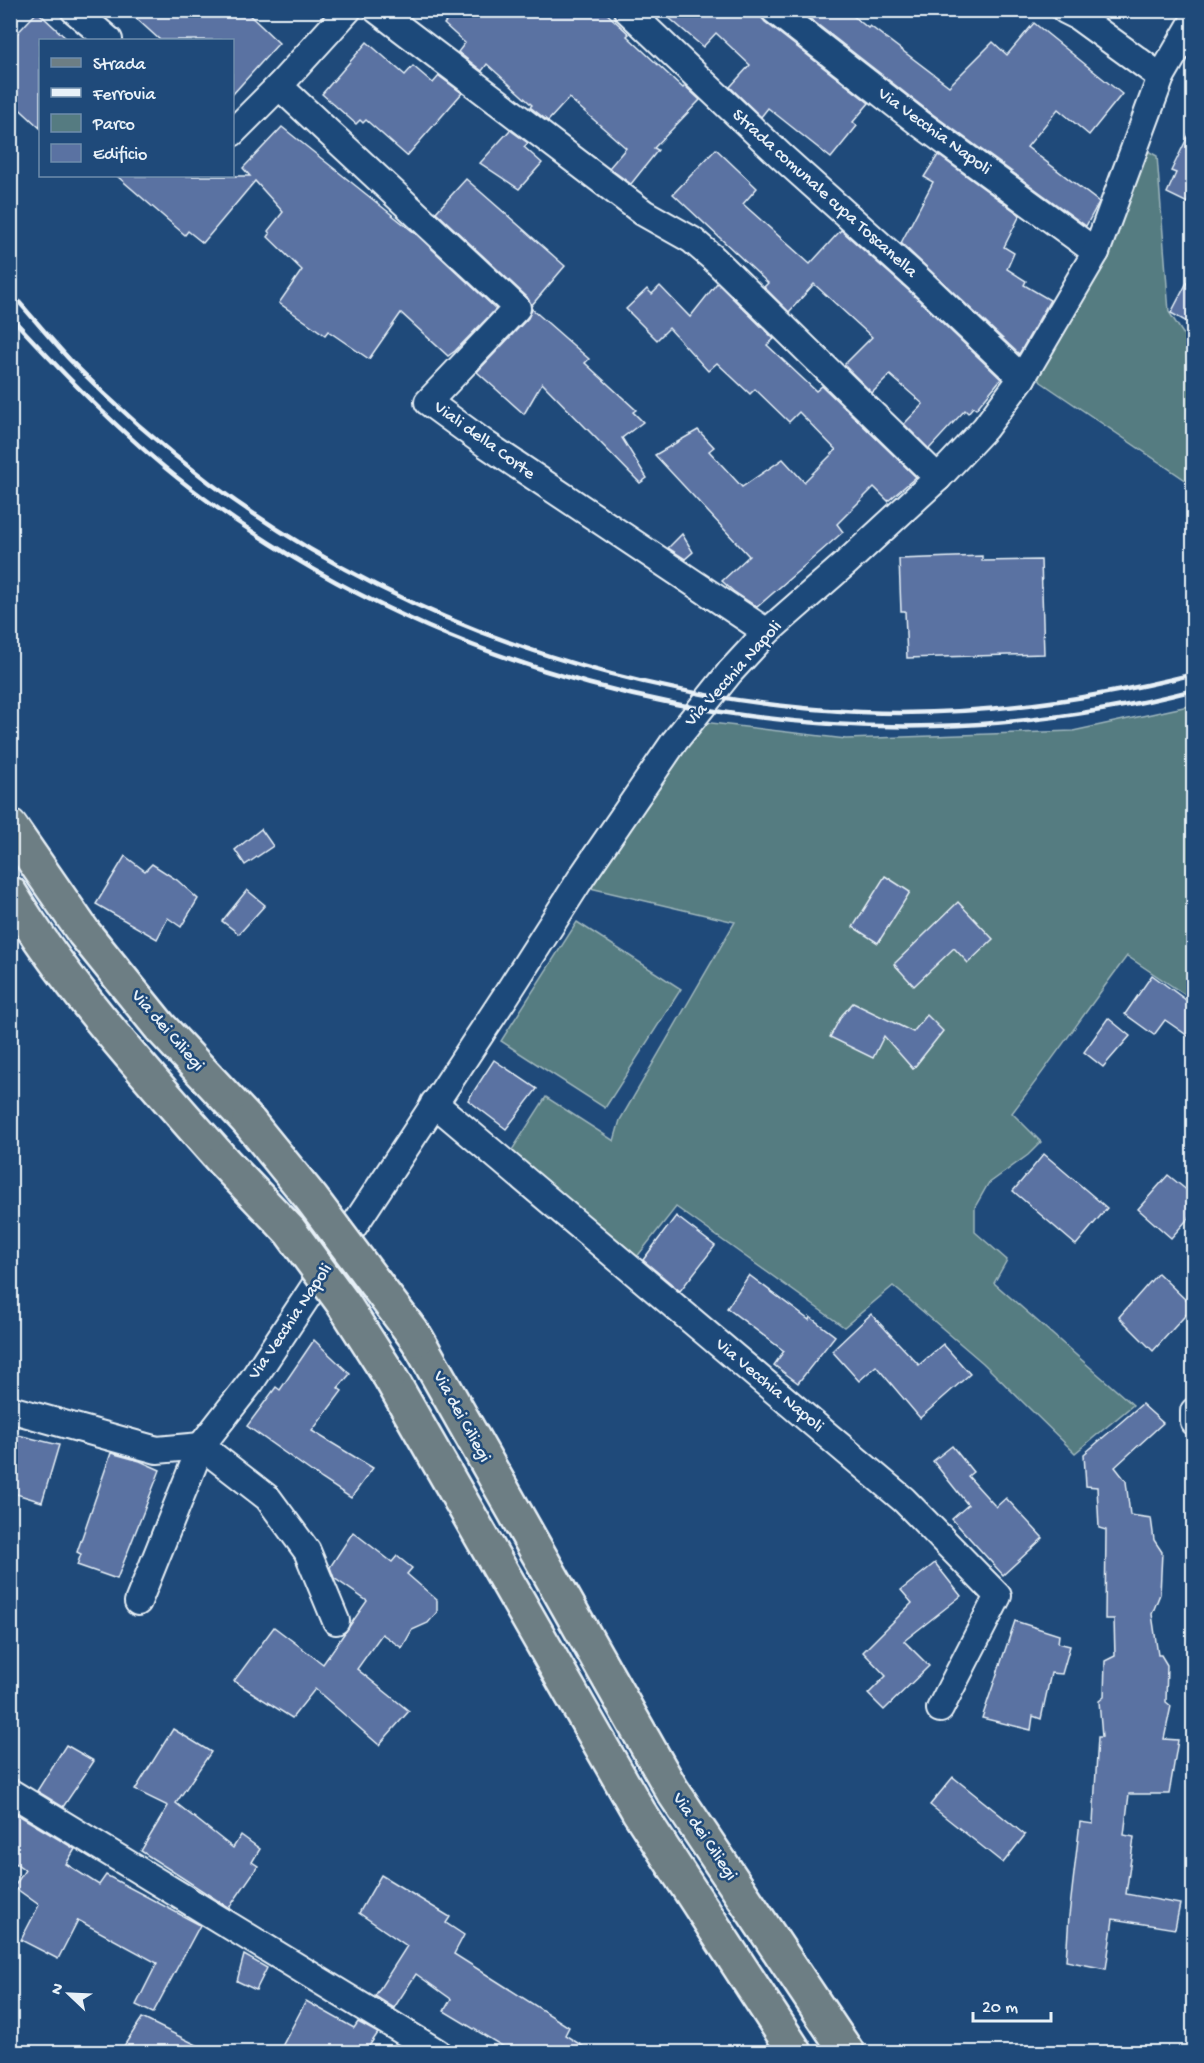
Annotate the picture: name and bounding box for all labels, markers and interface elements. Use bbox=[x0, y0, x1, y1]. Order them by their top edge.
legend bbox=[39, 39, 234, 177]
text: Strada bbox=[93, 55, 147, 76]
street label: Via Vecchia Napoli bbox=[872, 83, 995, 180]
text: Ferrovia bbox=[92, 85, 156, 106]
street label: Strada comunale cupa Toscanella bbox=[727, 105, 922, 283]
text: Parco bbox=[92, 115, 135, 136]
text: Edificio bbox=[93, 145, 147, 166]
street label: Viali della Corte bbox=[428, 397, 539, 485]
street label: Via Vecchia Napoli bbox=[680, 617, 787, 732]
street label: Via dei Ciliegi bbox=[125, 985, 208, 1076]
street label: Via Vecchia Napoli bbox=[244, 1260, 338, 1385]
street label: Via Vecchia Napoli bbox=[710, 1334, 828, 1438]
street label: Via dei Ciliegi bbox=[427, 1367, 495, 1466]
street label: Via dei Ciliegi bbox=[666, 1788, 741, 1885]
north arrow bbox=[39, 1964, 99, 2024]
text: N bbox=[48, 1980, 69, 1998]
scale bar bbox=[973, 1985, 1051, 2023]
text: 20 m bbox=[982, 1998, 1018, 2019]

